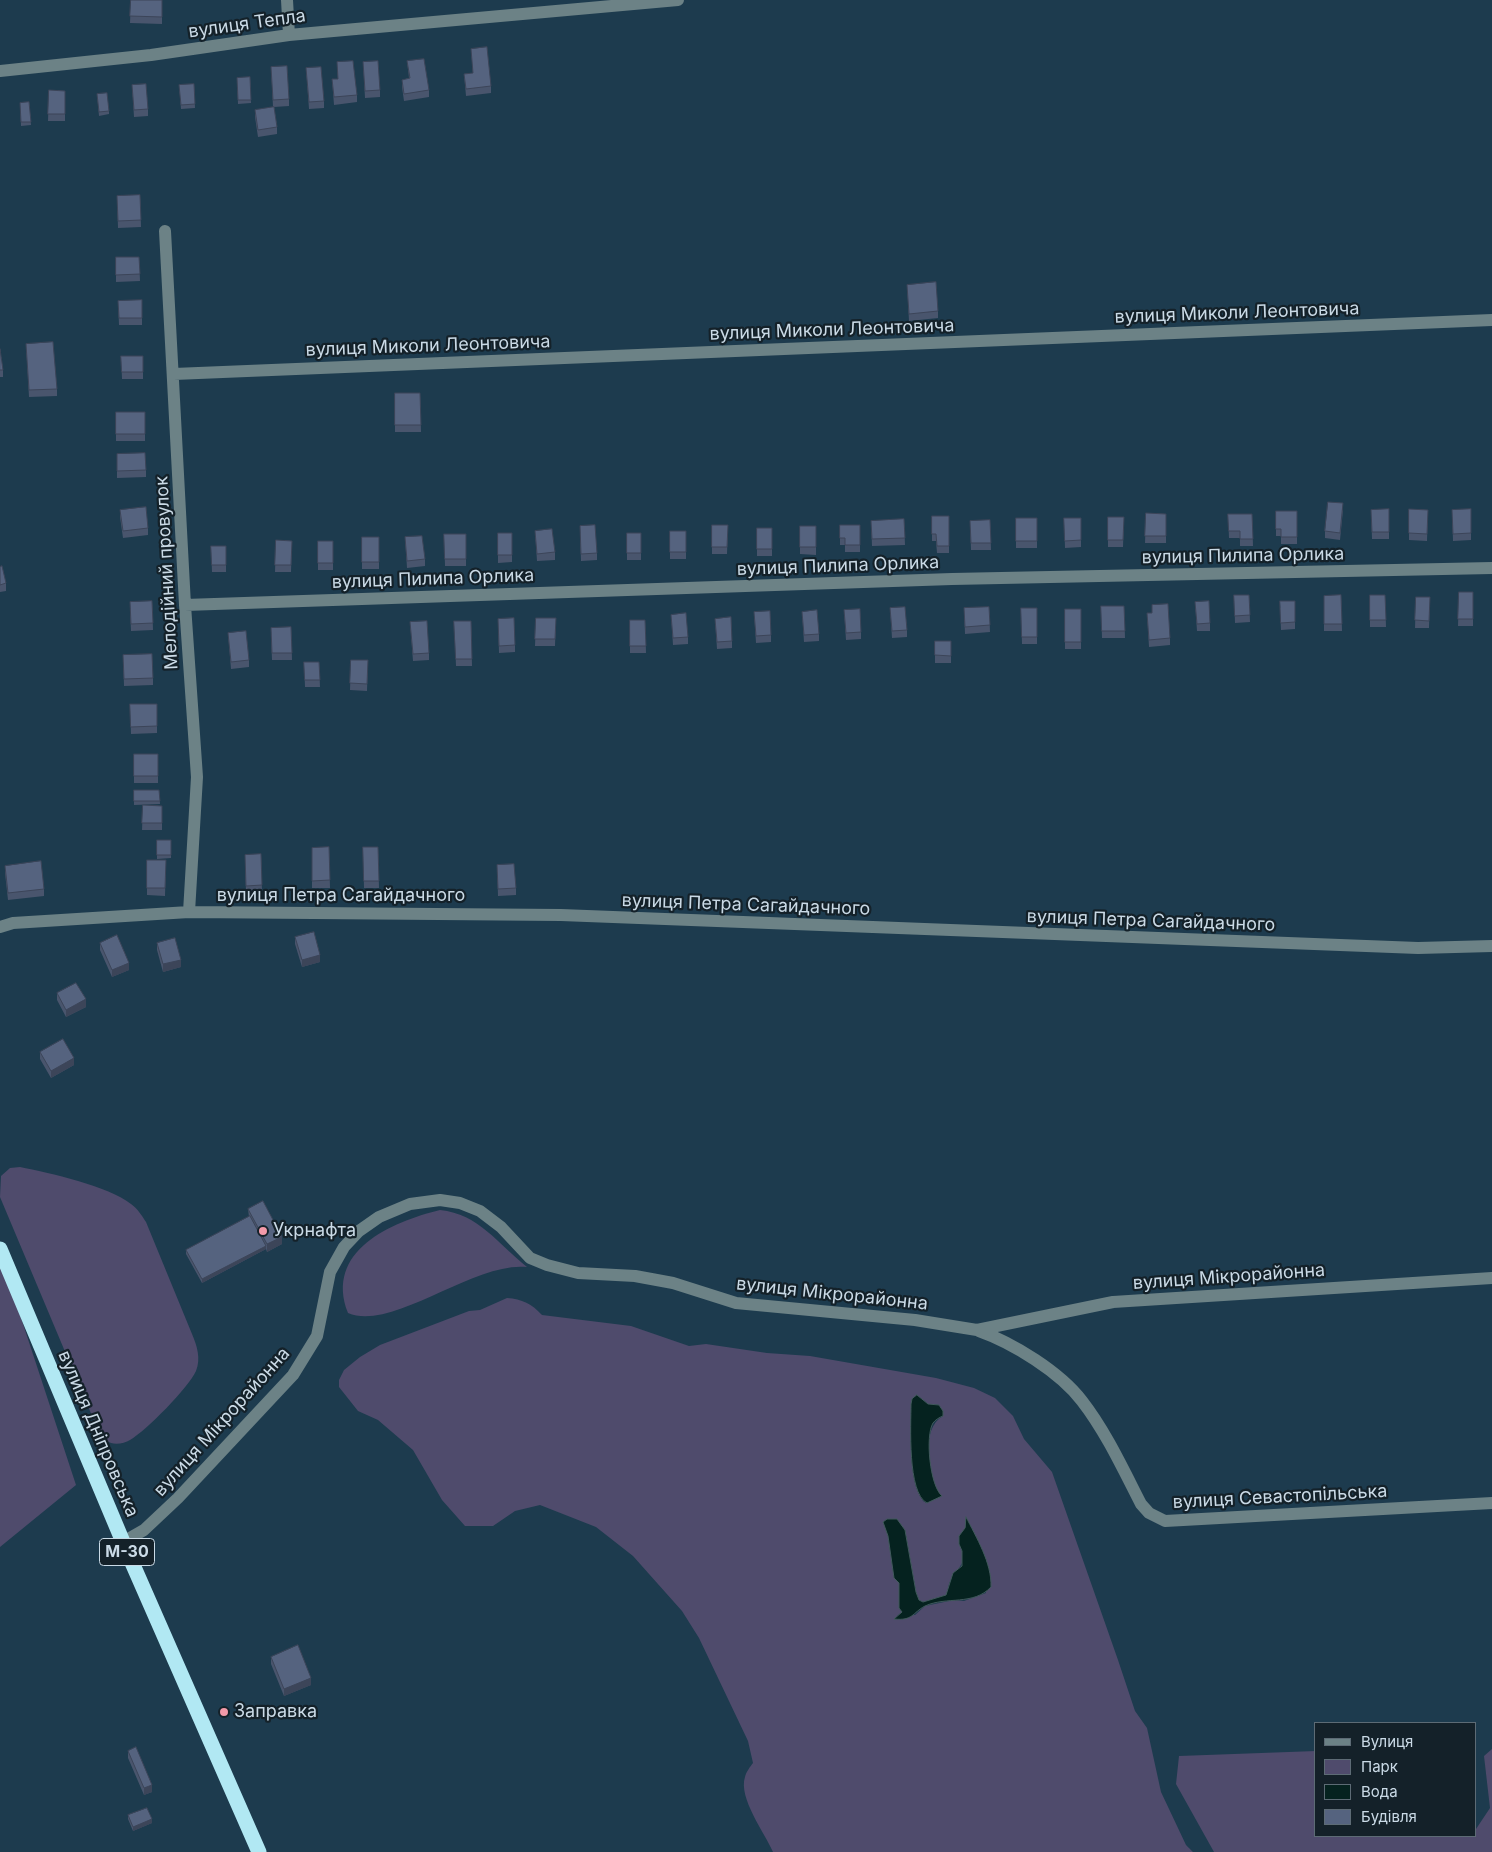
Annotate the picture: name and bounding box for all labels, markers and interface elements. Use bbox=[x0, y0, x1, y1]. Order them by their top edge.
street label: вулиця Тепла bbox=[187, 5, 307, 43]
street label: вулиця Миколи Леонтовича bbox=[1114, 298, 1360, 328]
street label: вулиця Миколи Леонтовича bbox=[709, 315, 955, 345]
street label: вулиця Миколи Леонтовича bbox=[305, 331, 551, 361]
street label: Мелодійний провулок bbox=[151, 476, 183, 670]
street label: вулиця Пилипа Орлика bbox=[1141, 543, 1345, 569]
street label: вулиця Пилипа Орлика bbox=[736, 552, 940, 580]
street label: вулиця Пилипа Орлика bbox=[331, 565, 535, 593]
street label: вулиця Петра Сагайдачного bbox=[217, 885, 465, 907]
street label: вулиця Петра Сагайдачного bbox=[621, 890, 871, 920]
street label: вулиця Петра Сагайдачного bbox=[1026, 906, 1276, 936]
place label: Укрнафта bbox=[273, 1220, 356, 1242]
marker: Укрнафта bbox=[257, 1225, 269, 1237]
street label: вулиця Мікрорайонна bbox=[1132, 1260, 1326, 1294]
street label: вулиця Мікрорайонна bbox=[735, 1273, 929, 1315]
street label: вулиця Мікрорайонна bbox=[150, 1343, 294, 1501]
street label: вулиця Дніпровська bbox=[53, 1348, 143, 1520]
street label: вулиця Севастопільська bbox=[1172, 1481, 1388, 1513]
road number: М-30 bbox=[100, 1538, 154, 1565]
place label: Заправка bbox=[234, 1701, 317, 1723]
marker: Заправка bbox=[218, 1706, 230, 1718]
legend bbox=[1314, 1722, 1477, 1837]
text: Вулиця bbox=[1361, 1732, 1413, 1751]
text: Парк bbox=[1361, 1757, 1398, 1776]
text: Вода bbox=[1361, 1782, 1398, 1801]
text: Будівля bbox=[1361, 1807, 1417, 1826]

